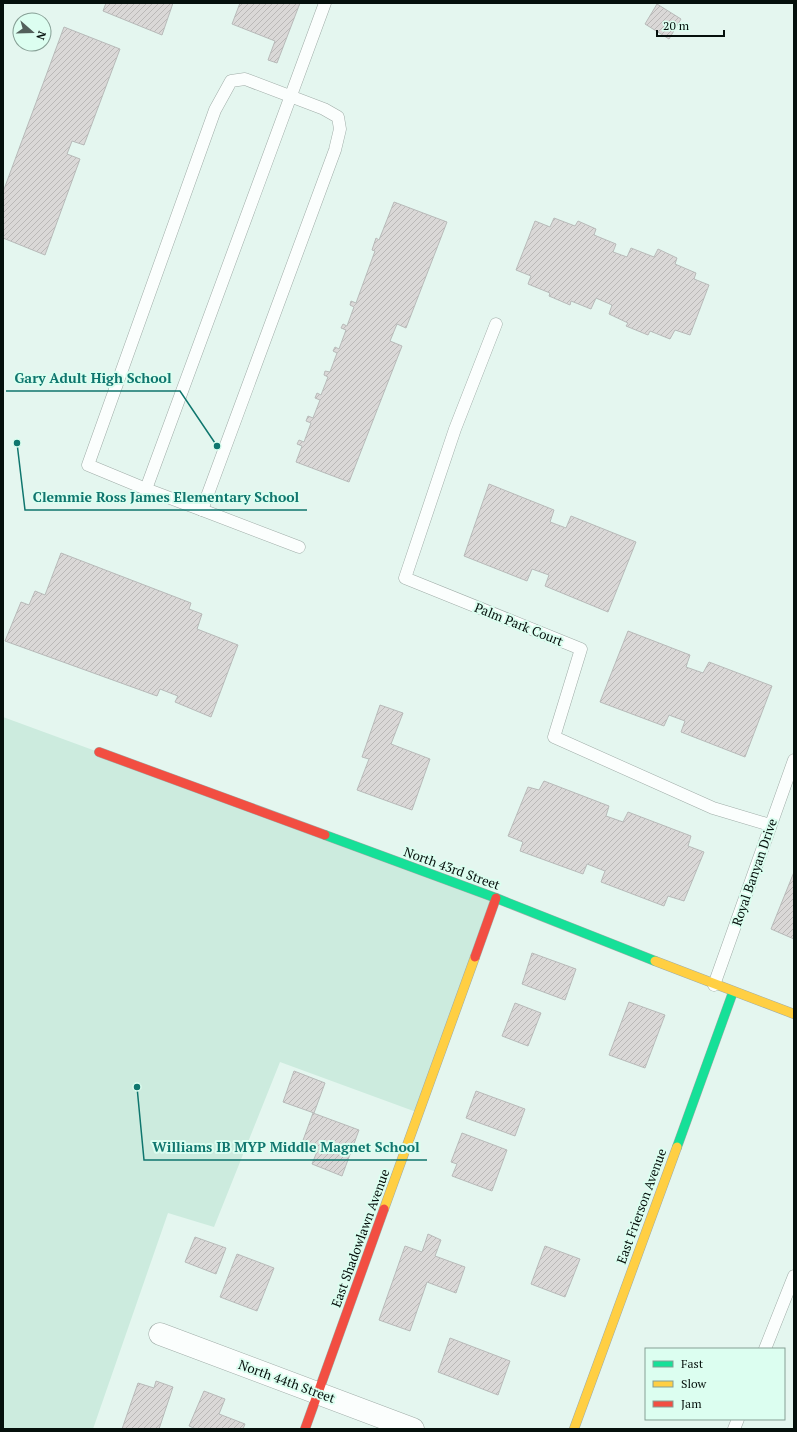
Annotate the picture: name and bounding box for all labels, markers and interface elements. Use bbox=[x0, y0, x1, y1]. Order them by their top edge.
north arrow bbox=[12, 12, 52, 52]
scale bar bbox=[657, 12, 724, 38]
text: 20 m bbox=[663, 18, 690, 33]
text: N bbox=[33, 29, 49, 42]
callout: Gary Adult High School bbox=[6, 365, 180, 391]
text: Gary Adult High School bbox=[14, 368, 172, 387]
callout: Clemmie Ross James Elementary School bbox=[25, 484, 307, 510]
text: Clemmie Ross James Elementary School bbox=[33, 487, 300, 506]
street label: Palm Park Court bbox=[472, 598, 566, 650]
street label: Royal Banyan Drive bbox=[727, 816, 781, 928]
street label: North 43rd Street bbox=[401, 842, 503, 894]
callout: Williams IB MYP Middle Magnet School bbox=[144, 1134, 427, 1160]
text: Williams IB MYP Middle Magnet School bbox=[152, 1137, 420, 1156]
street label: East Frierson Avenue bbox=[612, 1146, 670, 1266]
street label: East Shadowlawn Avenue bbox=[327, 1166, 393, 1310]
legend bbox=[645, 1348, 785, 1420]
street label: North 44th Street bbox=[236, 1355, 338, 1407]
text: Fast bbox=[681, 1356, 704, 1371]
text: Slow bbox=[681, 1376, 707, 1391]
text: Jam bbox=[681, 1396, 702, 1411]

